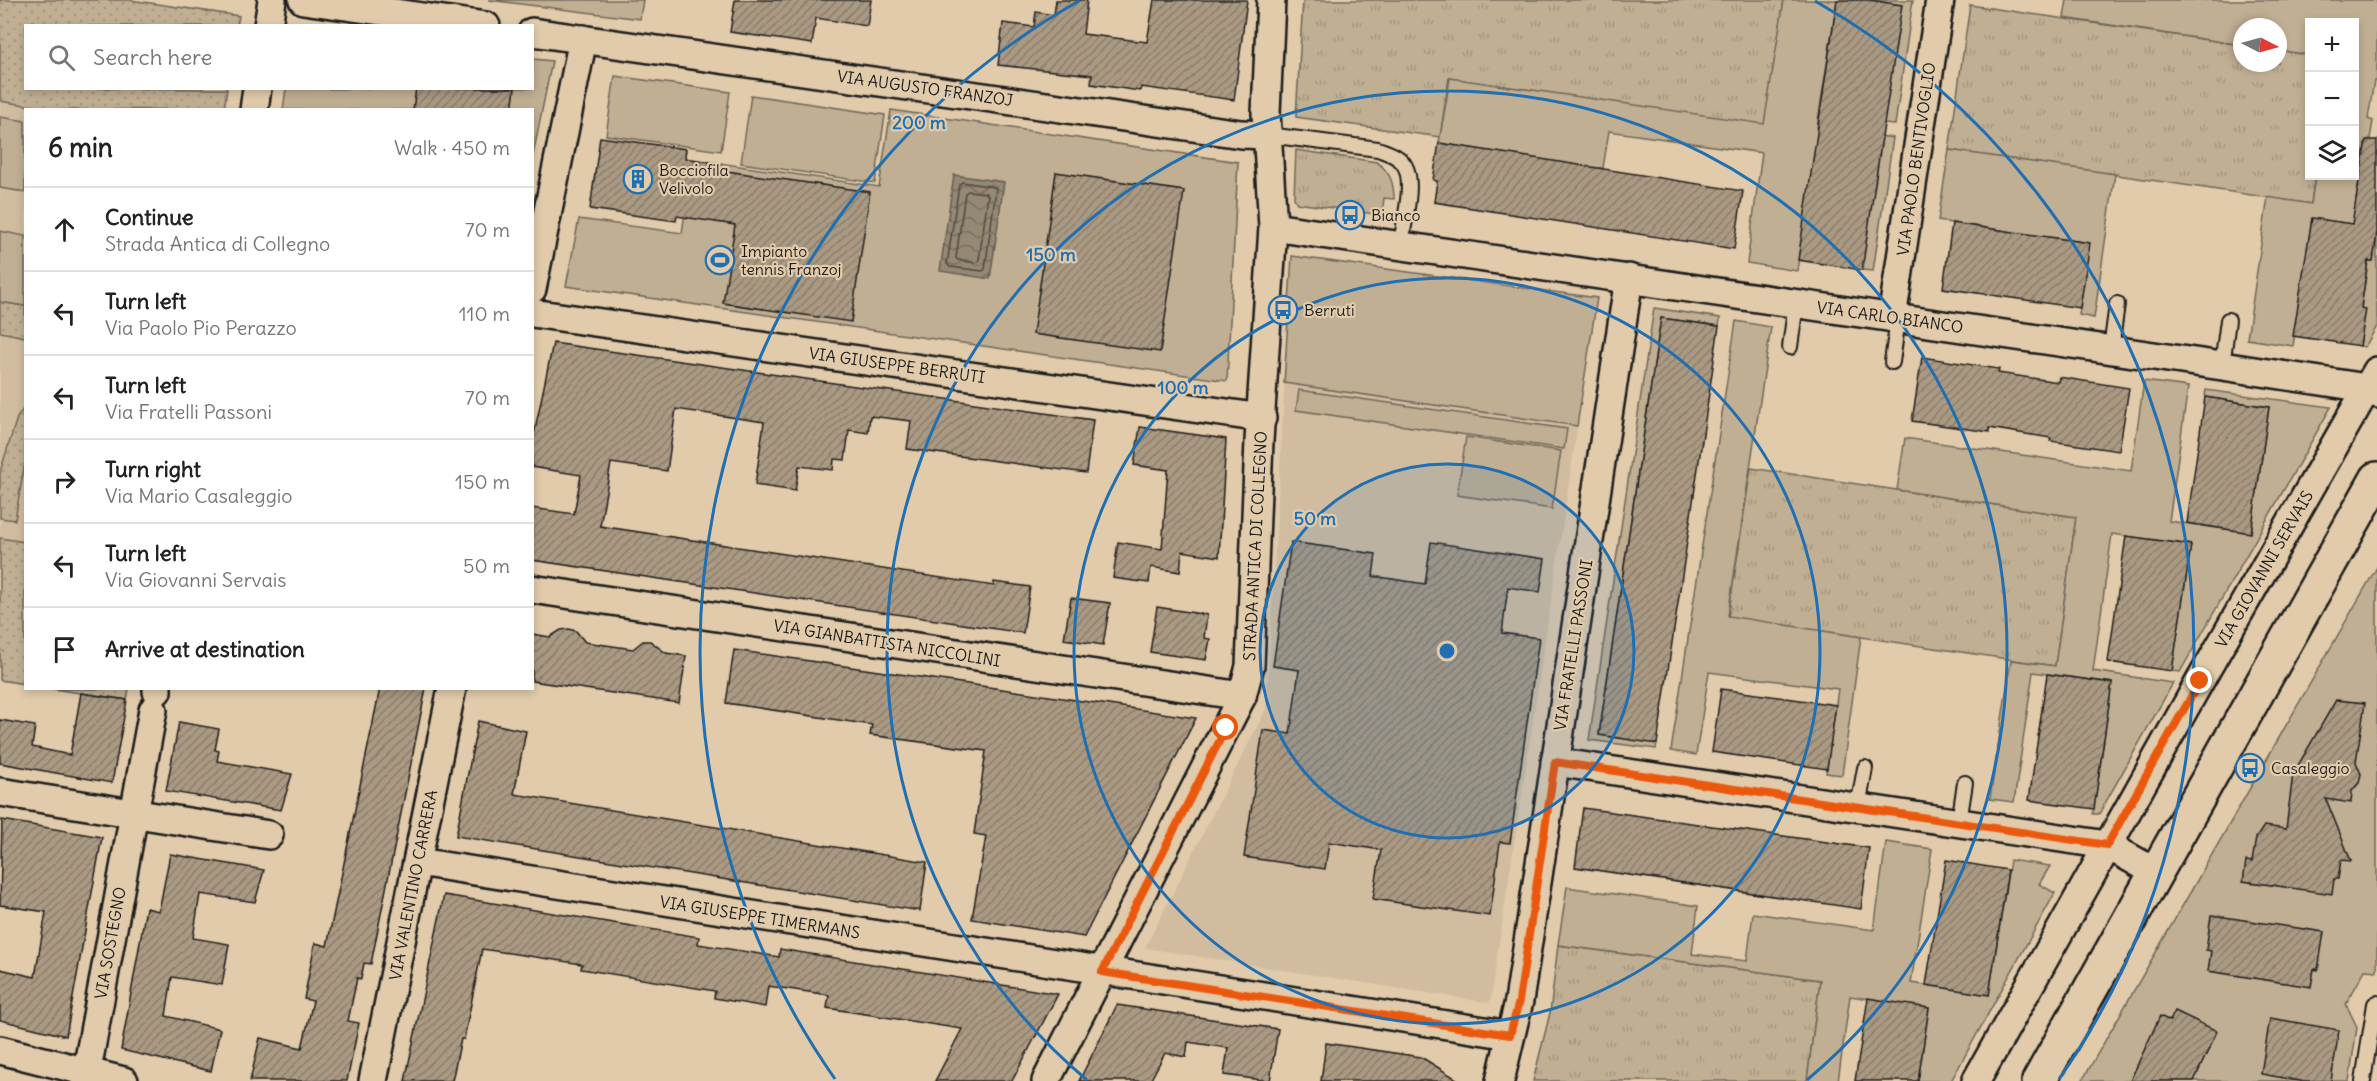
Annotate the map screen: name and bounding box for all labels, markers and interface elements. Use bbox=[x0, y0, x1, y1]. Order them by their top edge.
north arrow bbox=[2233, 18, 2287, 72]
map controls bbox=[2305, 18, 2359, 180]
button: + bbox=[2305, 18, 2359, 72]
search box bbox=[24, 24, 534, 90]
icon: search bbox=[45, 41, 78, 74]
text: Search here bbox=[93, 43, 212, 71]
street label: VIA PAOLO BENTIVOGLIO bbox=[1893, 61, 1939, 257]
street label: VIA AUGUSTO FRANZOJ bbox=[836, 66, 1014, 110]
button: − bbox=[2305, 72, 2359, 126]
text: 200 m bbox=[892, 111, 946, 134]
button: layers bbox=[2305, 126, 2359, 180]
text: 6 min bbox=[48, 131, 113, 164]
text: Walk · 450 m bbox=[394, 135, 510, 160]
place label: Bocciofila Velivolo bbox=[659, 160, 729, 198]
building icon: Bocciofila Velivolo bbox=[622, 163, 654, 195]
bus stop icon: Bianco bbox=[1334, 199, 1366, 231]
text: Continue bbox=[105, 203, 194, 231]
place label: Bianco bbox=[1371, 205, 1420, 225]
icon: ahead bbox=[48, 213, 81, 246]
text: 70 m bbox=[465, 217, 510, 242]
text: Strada Antica di Collegno bbox=[105, 231, 330, 256]
place label: Impianto tennis Franzoj bbox=[741, 241, 841, 279]
text: 150 m bbox=[1026, 243, 1076, 266]
sports icon: Impianto tennis Franzoj bbox=[704, 244, 736, 276]
text: Turn left bbox=[105, 287, 186, 315]
bus stop icon: Berruti bbox=[1267, 294, 1299, 326]
icon: left bbox=[48, 297, 81, 330]
street label: VIA CARLO BIANCO bbox=[1816, 297, 1964, 337]
place label: Berruti bbox=[1304, 300, 1354, 320]
text: 110 m bbox=[459, 301, 510, 326]
text: Via Paolo Pio Perazzo bbox=[105, 315, 297, 340]
street label: VIA GIUSEPPE BERRUTI bbox=[808, 343, 986, 387]
text: Turn left bbox=[105, 371, 186, 399]
text: 100 m bbox=[1158, 376, 1209, 399]
icon: left bbox=[48, 381, 81, 414]
text: 70 m bbox=[465, 385, 510, 410]
text: Via Fratelli Passoni bbox=[105, 399, 272, 424]
street label: STRADA ANTICA DI COLLEGNO bbox=[1239, 431, 1271, 661]
text: Turn right bbox=[105, 455, 201, 483]
icon: right bbox=[48, 465, 81, 498]
text: 150 m bbox=[455, 469, 510, 494]
text: Via Mario Casaleggio bbox=[105, 483, 293, 508]
street label: VIA GIOVANNI SERVAIS bbox=[2211, 487, 2317, 651]
text: 50 m bbox=[1294, 507, 1336, 530]
text: Turn left bbox=[105, 539, 186, 567]
icon: left bbox=[48, 549, 81, 582]
text: 50 m bbox=[463, 553, 510, 578]
street label: VIA FRATELLI PASSONI bbox=[1550, 558, 1596, 732]
text: Via Giovanni Servais bbox=[105, 567, 286, 592]
street label: VIA GIANBATTISTA NICCOLINI bbox=[772, 615, 1002, 671]
icon: arrive bbox=[48, 633, 81, 666]
text: Arrive at destination bbox=[105, 635, 305, 663]
centre of rings bbox=[1437, 641, 1457, 661]
route end bbox=[2186, 667, 2212, 693]
route start bbox=[1212, 714, 1238, 740]
bus stop icon: Casaleggio bbox=[2234, 752, 2266, 784]
place label: Casaleggio bbox=[2271, 758, 2350, 778]
street label: VIA VALENTINO CARRERA bbox=[385, 788, 441, 982]
street label: VIA SOSTEGNO bbox=[90, 885, 130, 1001]
street label: VIA GIUSEPPE TIMERMANS bbox=[658, 891, 862, 943]

